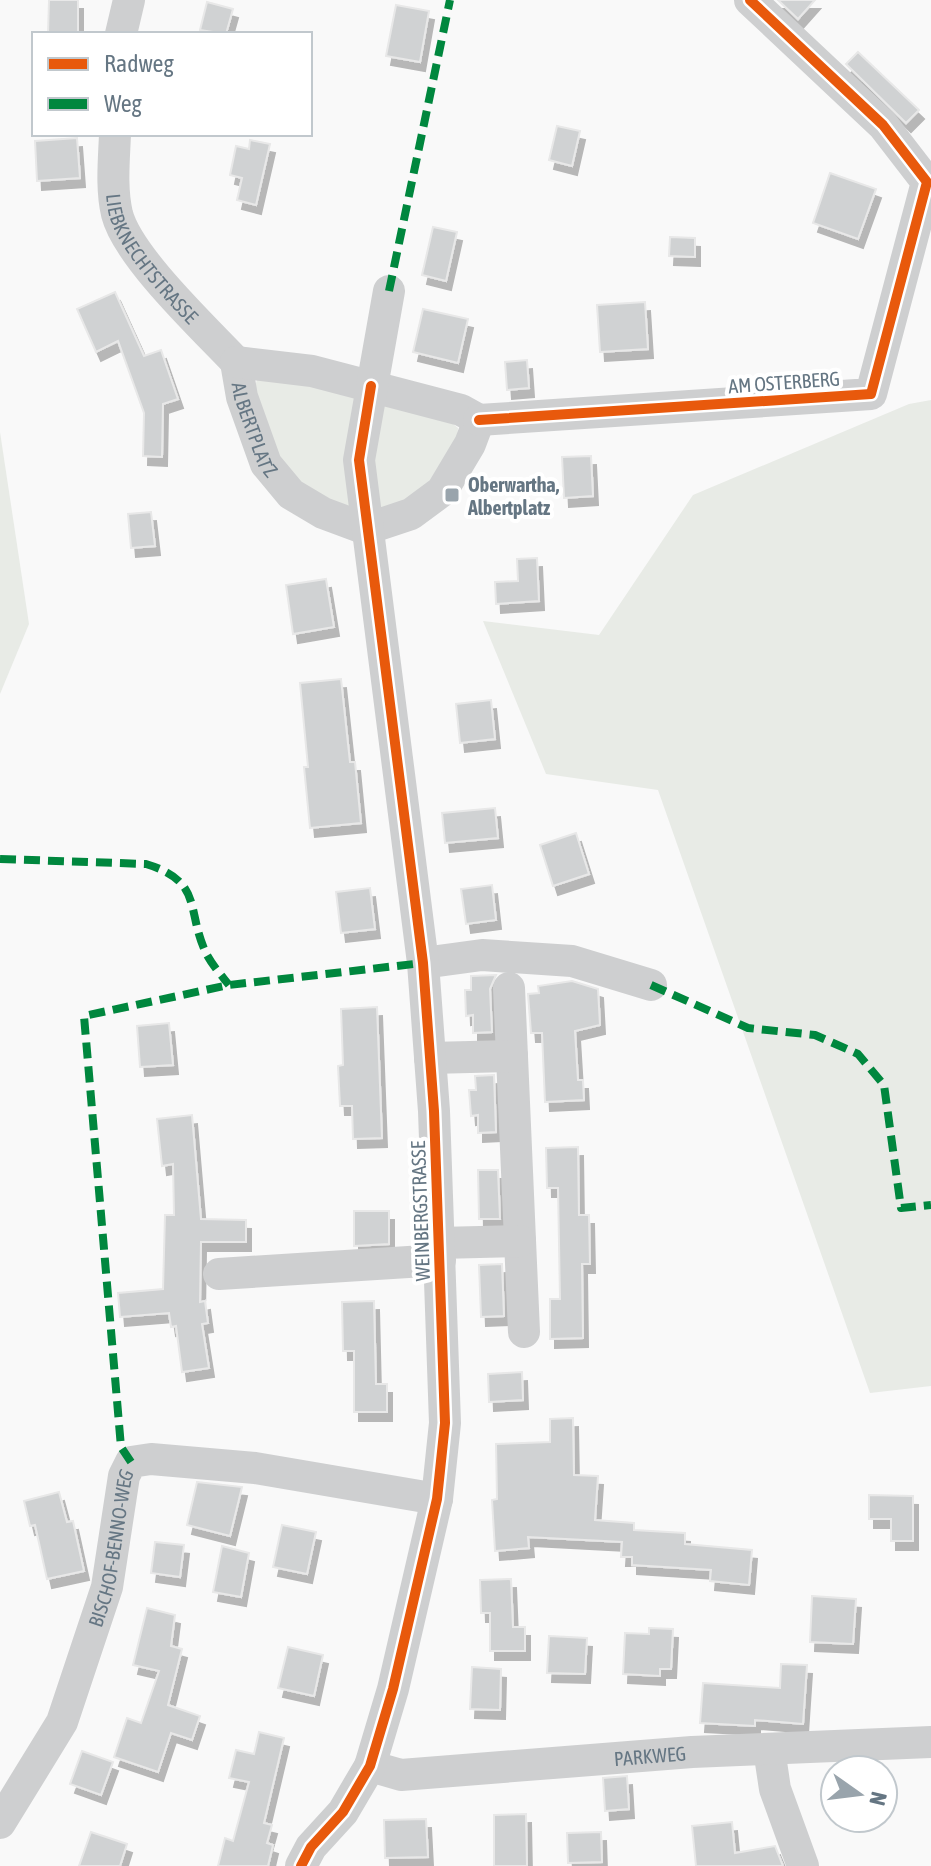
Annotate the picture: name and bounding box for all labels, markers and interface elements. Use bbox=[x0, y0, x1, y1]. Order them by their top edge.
legend bbox=[32, 32, 312, 136]
text: Radweg bbox=[104, 50, 175, 77]
text: Weg bbox=[104, 90, 143, 117]
street label: LIEBKNECHTSTRASSE bbox=[102, 192, 204, 328]
street label: AM OSTERBERG bbox=[727, 367, 841, 397]
street label: ALBERTPLATZ bbox=[228, 380, 283, 481]
place label: Oberwartha, Albertplatz bbox=[467, 473, 560, 519]
marker: Oberwartha, Albertplatz bbox=[443, 486, 461, 504]
street label: WEINBERGSTRASSE bbox=[406, 1140, 434, 1282]
street label: BISCHOF-BENNO-WEG bbox=[83, 1465, 137, 1630]
street label: PARKWEG bbox=[613, 1741, 687, 1770]
north arrow bbox=[819, 1754, 899, 1834]
text: N bbox=[864, 1789, 893, 1808]

